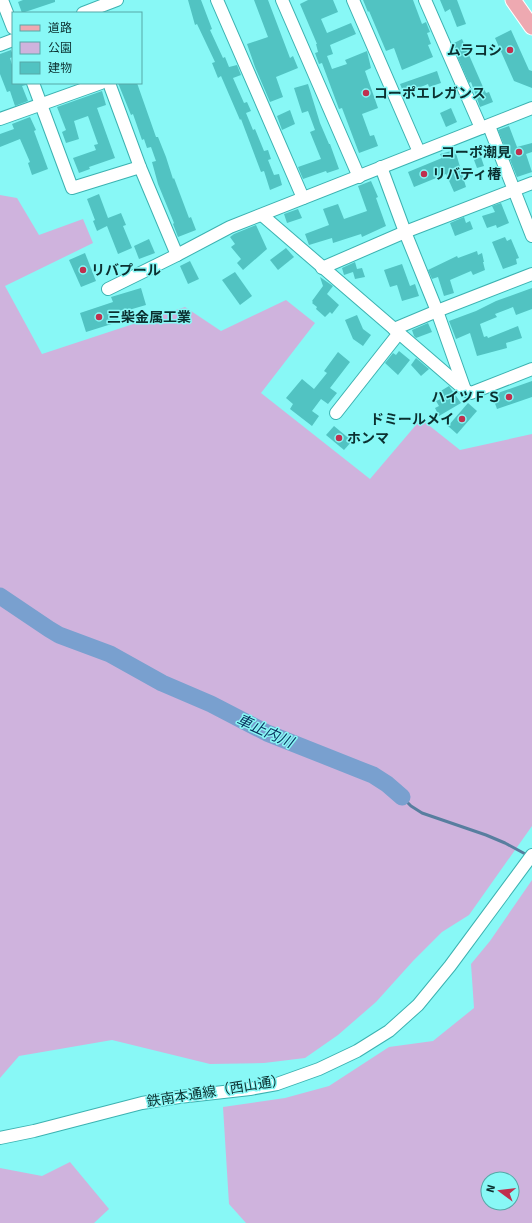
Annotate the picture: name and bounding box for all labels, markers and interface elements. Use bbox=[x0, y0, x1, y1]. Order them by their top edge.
legend bbox=[12, 12, 142, 84]
text: 道路 bbox=[48, 21, 72, 36]
text: 公園 bbox=[48, 41, 72, 56]
place label: ムラコシ bbox=[447, 42, 502, 59]
marker: ムラコシ bbox=[505, 45, 515, 55]
text: 建物 bbox=[48, 61, 72, 76]
place label: コーポエレガンス bbox=[374, 85, 486, 102]
marker: コーポエレガンス bbox=[361, 88, 371, 98]
place label: コーポ潮見 bbox=[441, 144, 511, 161]
marker: コーポ潮見 bbox=[514, 147, 524, 157]
place label: リバティ椿 bbox=[432, 166, 501, 183]
marker: リバティ椿 bbox=[419, 169, 429, 179]
place label: リバプール bbox=[91, 262, 161, 279]
marker: リバプール bbox=[78, 265, 88, 275]
place label: 三柴金属工業 bbox=[107, 309, 191, 326]
marker: 三柴金属工業 bbox=[94, 312, 104, 322]
place label: ハイツＦＳ bbox=[431, 389, 501, 406]
marker: ハイツＦＳ bbox=[504, 392, 514, 402]
place label: ドミールメイ bbox=[370, 411, 454, 428]
marker: ドミールメイ bbox=[457, 414, 467, 424]
place label: ホンマ bbox=[347, 430, 389, 447]
marker: ホンマ bbox=[334, 433, 344, 443]
water label: 車止内川 bbox=[234, 711, 298, 752]
street label: 鉄南本通線（西山通） bbox=[146, 1072, 286, 1110]
north arrow bbox=[480, 1171, 520, 1211]
text: N bbox=[484, 1183, 498, 1194]

